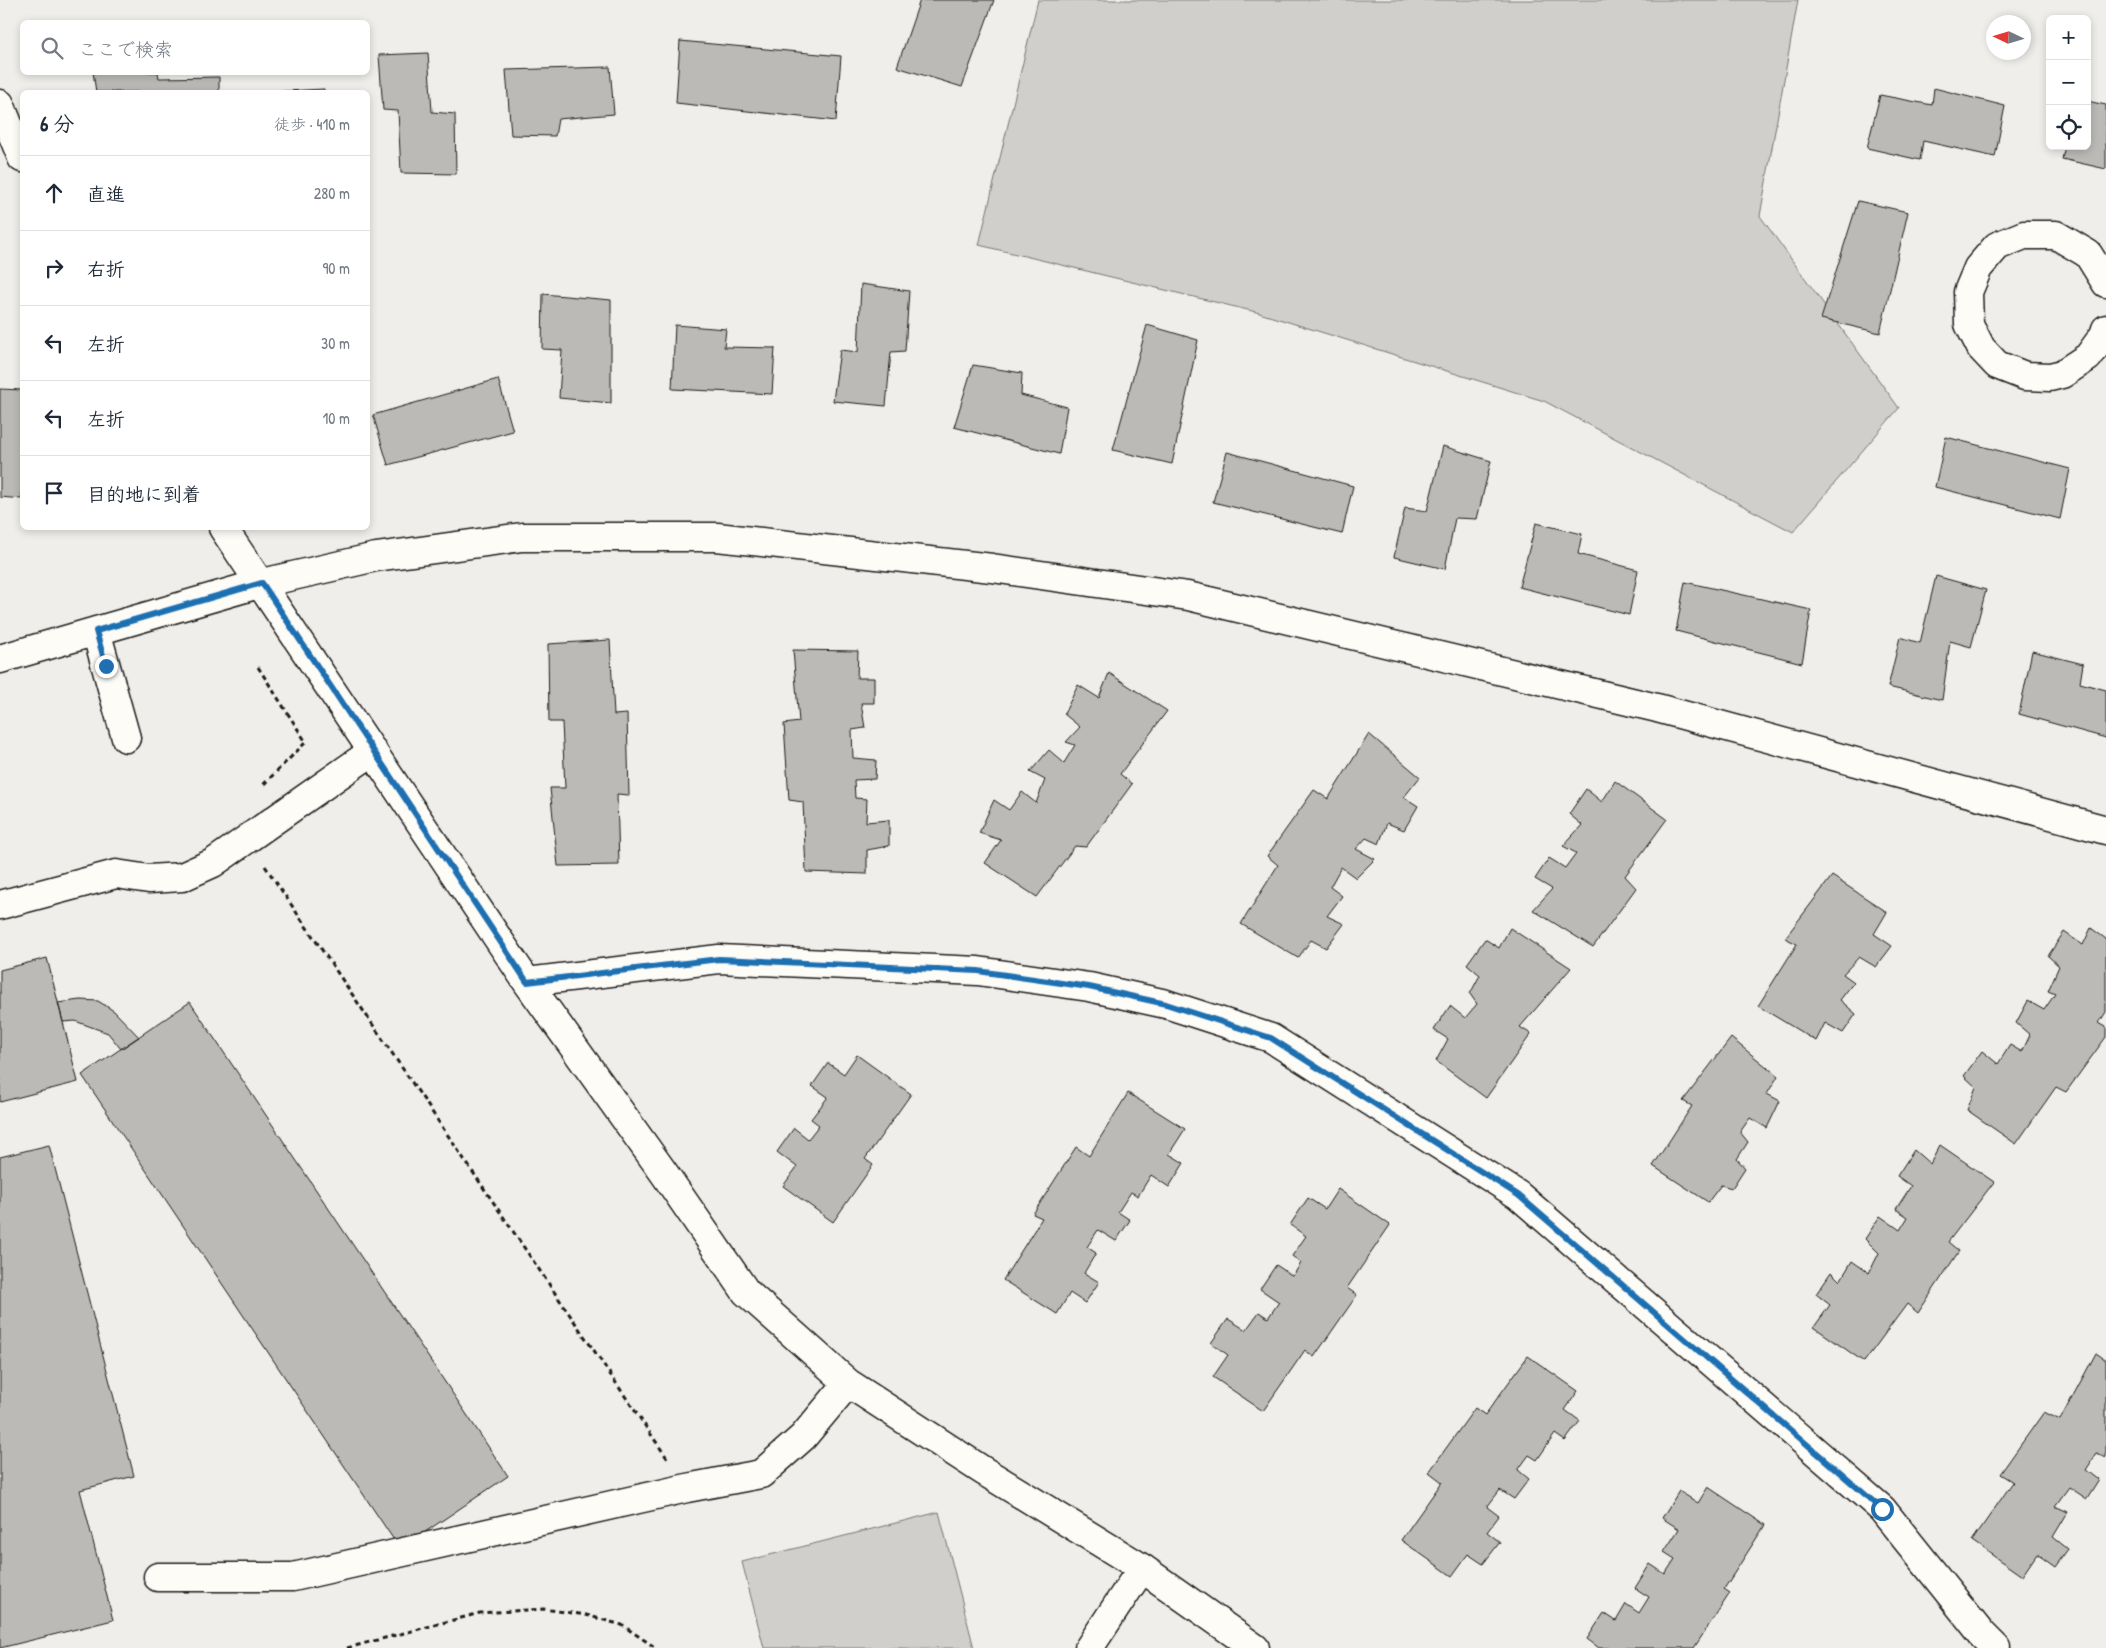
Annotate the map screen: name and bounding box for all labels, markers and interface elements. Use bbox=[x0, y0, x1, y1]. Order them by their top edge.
north arrow bbox=[1986, 15, 2031, 60]
map controls bbox=[2046, 15, 2091, 150]
button: + bbox=[2046, 15, 2091, 60]
search box bbox=[20, 20, 370, 75]
icon: search bbox=[38, 34, 66, 62]
text: ここで検索 bbox=[78, 36, 173, 62]
button: − bbox=[2046, 60, 2091, 105]
button: locate bbox=[2046, 105, 2091, 150]
text: 6 分 bbox=[40, 109, 74, 138]
text: 徒歩 · 410 m bbox=[274, 113, 350, 135]
icon: ahead bbox=[40, 179, 68, 207]
text: 直進 bbox=[87, 181, 125, 207]
text: 280 m bbox=[314, 182, 350, 204]
icon: right bbox=[40, 254, 68, 282]
text: 右折 bbox=[87, 256, 125, 282]
text: 90 m bbox=[322, 257, 350, 279]
icon: left bbox=[40, 329, 68, 357]
text: 左折 bbox=[87, 331, 125, 357]
text: 30 m bbox=[321, 332, 350, 354]
icon: left bbox=[40, 404, 68, 432]
text: 左折 bbox=[87, 406, 125, 432]
text: 10 m bbox=[322, 407, 350, 429]
icon: arrive bbox=[40, 479, 68, 507]
text: 目的地に到着 bbox=[87, 481, 201, 507]
route end bbox=[95, 655, 118, 678]
route start bbox=[1871, 1498, 1894, 1521]

